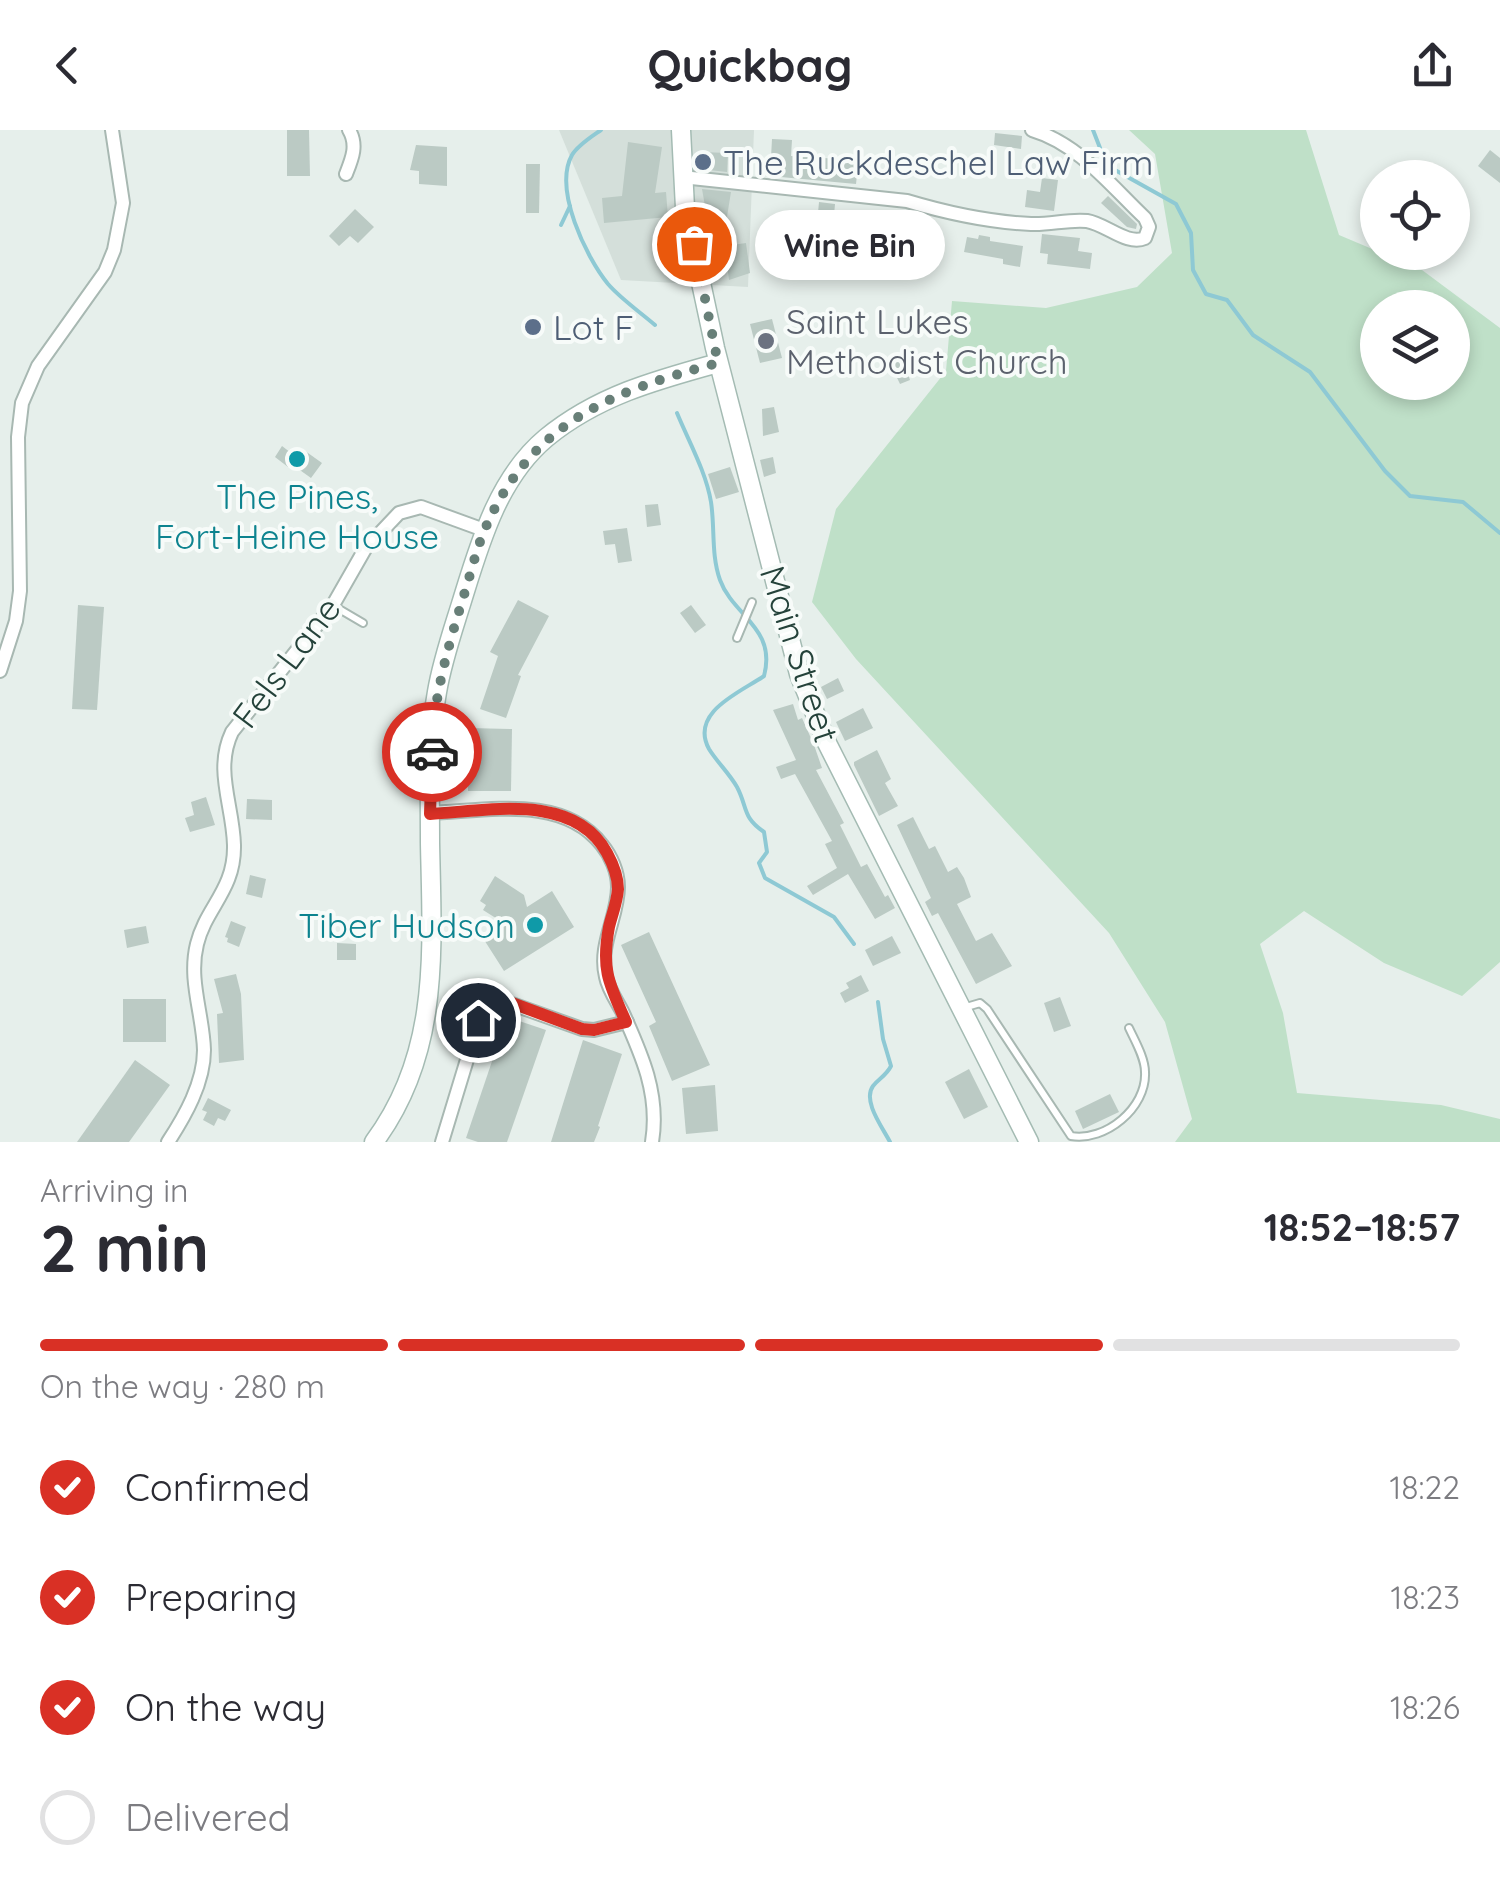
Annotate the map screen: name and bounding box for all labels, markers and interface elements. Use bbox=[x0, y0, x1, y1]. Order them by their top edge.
text: Quickbag bbox=[647, 37, 853, 93]
icon: back bbox=[40, 38, 95, 93]
icon: share bbox=[1405, 38, 1460, 93]
place label: The Ruckdeschel Law Firm bbox=[723, 140, 1153, 184]
marker: The Ruckdeschel Law Firm bbox=[692, 151, 714, 173]
map controls bbox=[1360, 160, 1470, 400]
button: locate bbox=[1360, 160, 1470, 270]
pin bbox=[652, 202, 737, 287]
callout: Wine Bin bbox=[754, 209, 944, 279]
icon: bag bbox=[667, 217, 722, 272]
text: Wine Bin bbox=[784, 225, 916, 265]
button: layers bbox=[1360, 290, 1470, 400]
place label: Saint Lukes Methodist Church bbox=[786, 299, 1068, 383]
place label: Lot F bbox=[553, 305, 634, 349]
marker: Lot F bbox=[522, 316, 544, 338]
marker: Saint Lukes Methodist Church bbox=[755, 330, 777, 352]
marker: The Pines, Fort-Heine House bbox=[286, 448, 308, 470]
place label: The Pines, Fort-Heine House bbox=[155, 474, 439, 558]
street label: Main Street bbox=[751, 560, 849, 748]
street label: Fels Lane bbox=[222, 588, 350, 736]
courier bbox=[382, 702, 482, 802]
icon: car bbox=[405, 725, 460, 780]
place label: Tiber Hudson bbox=[298, 903, 515, 947]
marker: Tiber Hudson bbox=[524, 914, 546, 936]
pin bbox=[436, 978, 521, 1063]
icon: home bbox=[451, 993, 506, 1048]
text: Arriving in bbox=[40, 1170, 189, 1210]
text: 18:52–18:57 bbox=[1264, 1203, 1460, 1251]
text: 2 min bbox=[40, 1207, 209, 1288]
text: On the way · 280 m bbox=[40, 1366, 325, 1406]
icon: check bbox=[40, 1460, 95, 1515]
text: Confirmed bbox=[125, 1463, 310, 1511]
text: 18:22 bbox=[1389, 1467, 1460, 1507]
icon: check bbox=[40, 1570, 95, 1625]
text: Preparing bbox=[125, 1573, 297, 1621]
text: 18:23 bbox=[1390, 1577, 1460, 1617]
icon: check bbox=[40, 1680, 95, 1735]
text: On the way bbox=[125, 1683, 326, 1731]
text: 18:26 bbox=[1390, 1687, 1460, 1727]
text: Delivered bbox=[125, 1793, 291, 1841]

